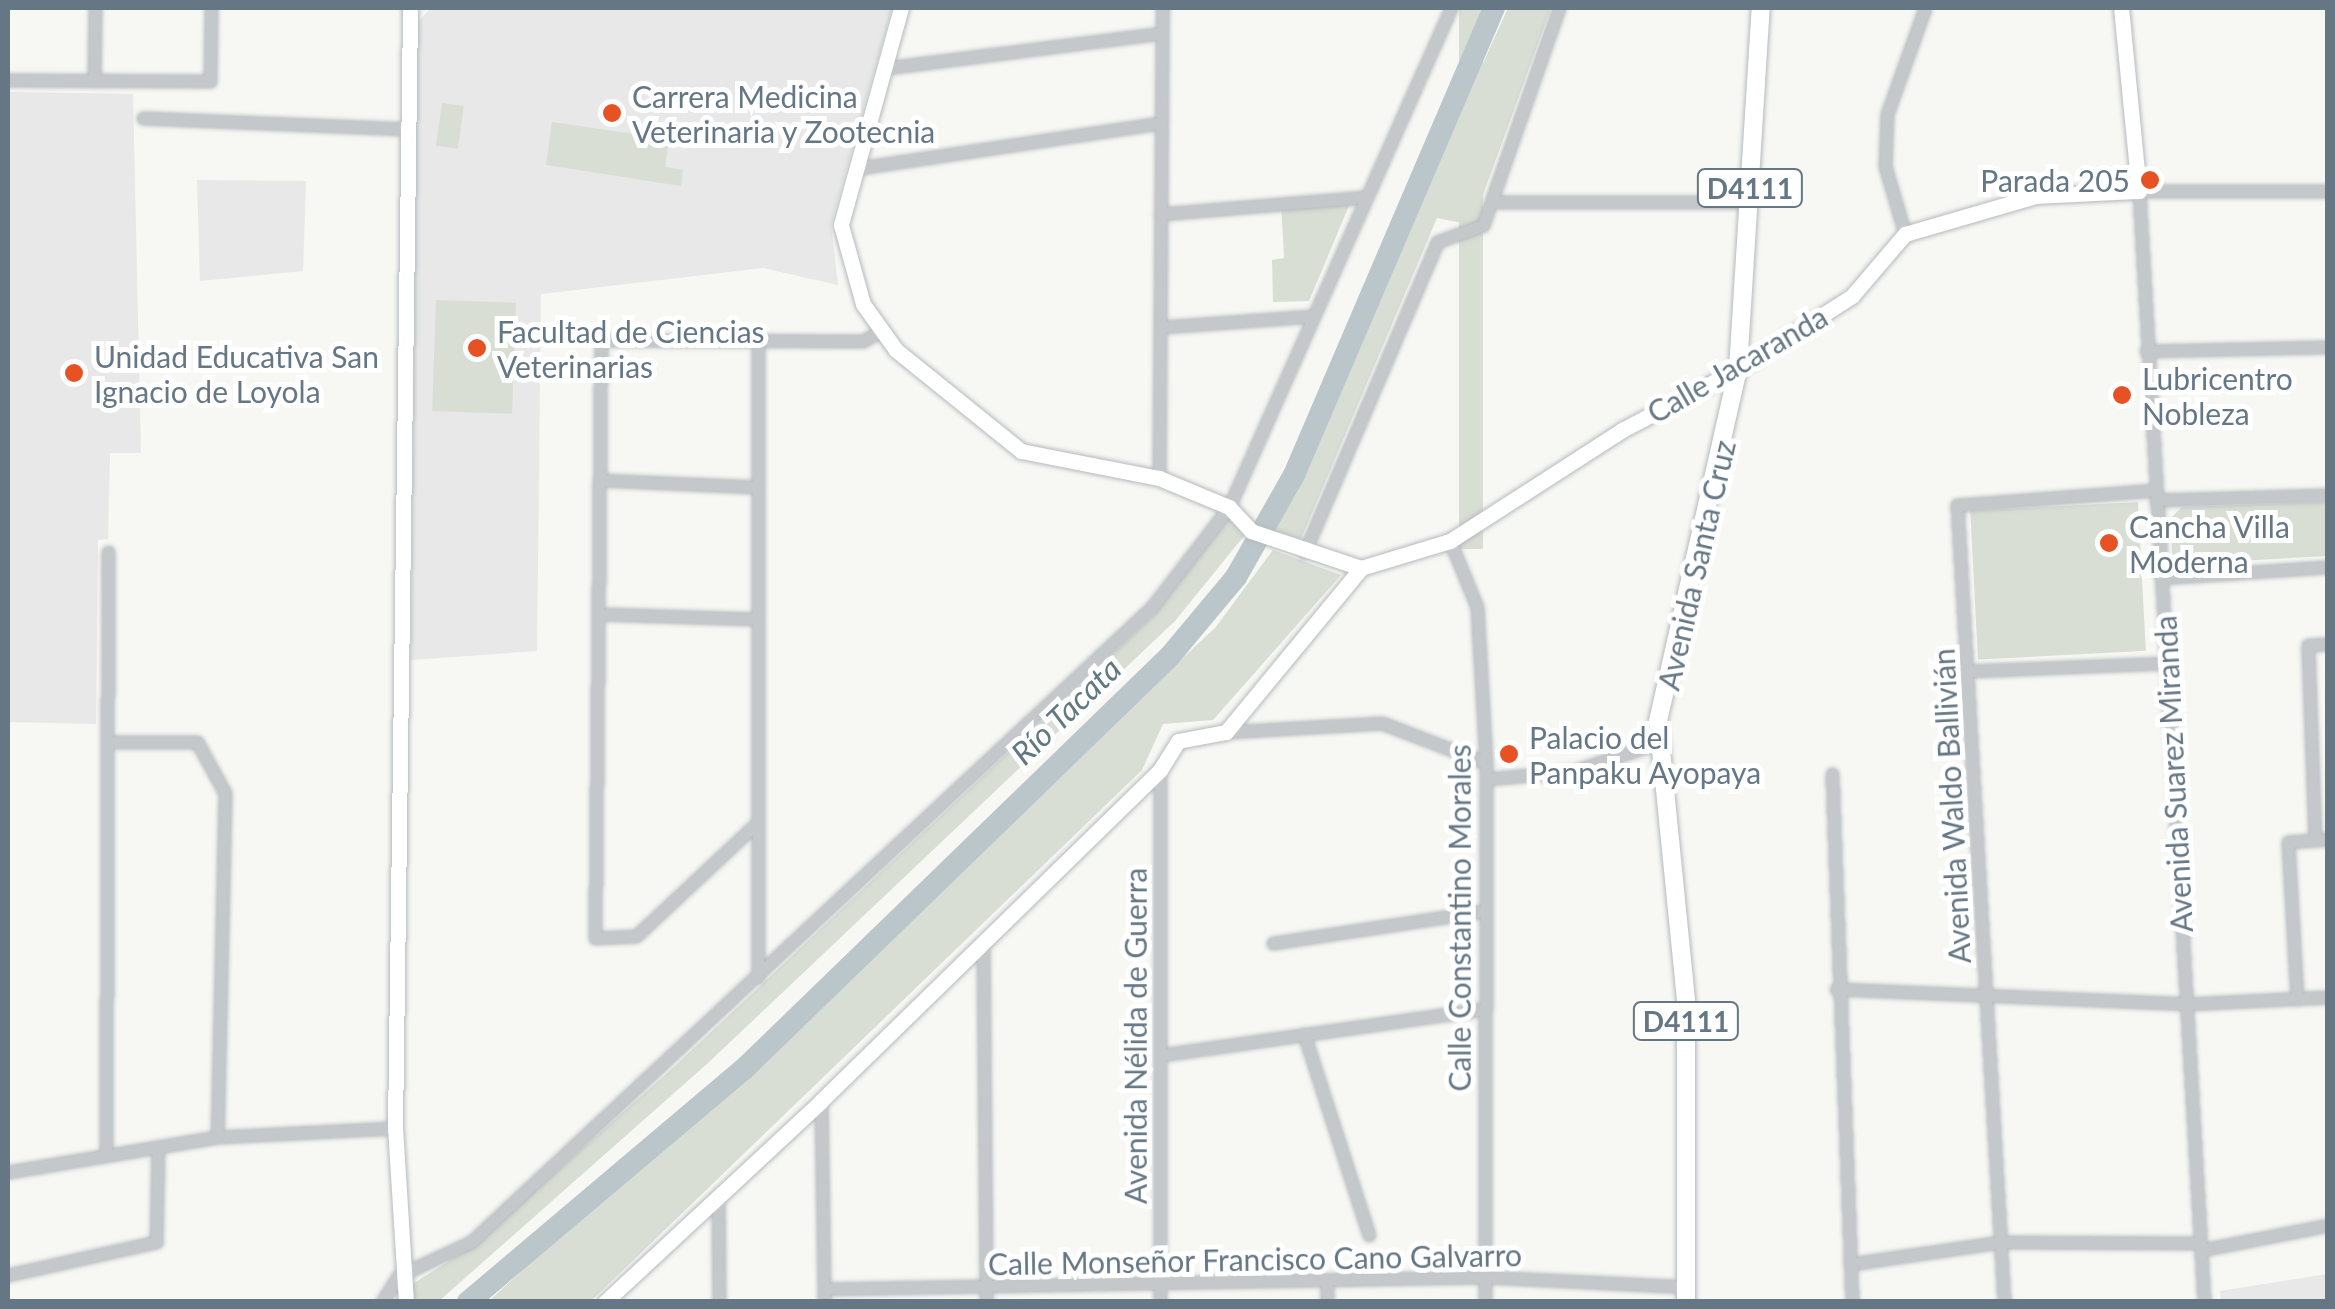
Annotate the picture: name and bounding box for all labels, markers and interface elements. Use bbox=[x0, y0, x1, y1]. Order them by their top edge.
place label: Carrera Medicina Veterinaria y Zootecnia bbox=[632, 78, 937, 148]
marker: Carrera Medicina Veterinaria y Zootecnia bbox=[601, 102, 623, 124]
place label: Parada 205 bbox=[1980, 162, 2130, 198]
road number: D4111 bbox=[1695, 165, 1805, 211]
marker: Parada 205 bbox=[2139, 169, 2161, 191]
street label: Calle Jacaranda bbox=[1640, 298, 1834, 430]
place label: Facultad de Ciencias Veterinarias bbox=[497, 313, 765, 384]
marker: Facultad de Ciencias Veterinarias bbox=[466, 337, 488, 359]
place label: Unidad Educativa San Ignacio de Loyola bbox=[94, 338, 379, 408]
place label: Lubricentro Nobleza bbox=[2142, 360, 2293, 430]
marker: Unidad Educativa San Ignacio de Loyola bbox=[63, 362, 85, 384]
marker: Lubricentro Nobleza bbox=[2111, 384, 2133, 406]
street label: Avenida Santa Cruz bbox=[1650, 437, 1742, 693]
place label: Cancha Villa Moderna bbox=[2129, 508, 2291, 578]
marker: Cancha Villa Moderna bbox=[2098, 532, 2120, 554]
street label: Avenida Suarez Miranda bbox=[2147, 615, 2199, 933]
street label: Avenida Waldo Ballivián bbox=[1925, 647, 1977, 965]
water label: Río Tacata bbox=[1003, 649, 1129, 773]
place label: Palacio del Panpaku Ayopaya bbox=[1529, 719, 1762, 790]
marker: Palacio del Panpaku Ayopaya bbox=[1498, 743, 1520, 765]
street label: Calle Constantino Morales bbox=[1441, 744, 1477, 1092]
street label: Avenida Nélida de Guerra bbox=[1117, 868, 1153, 1204]
road number: D4111 bbox=[1631, 998, 1741, 1044]
street label: Calle Monseñor Francisco Cano Galvarro bbox=[987, 1236, 1523, 1282]

